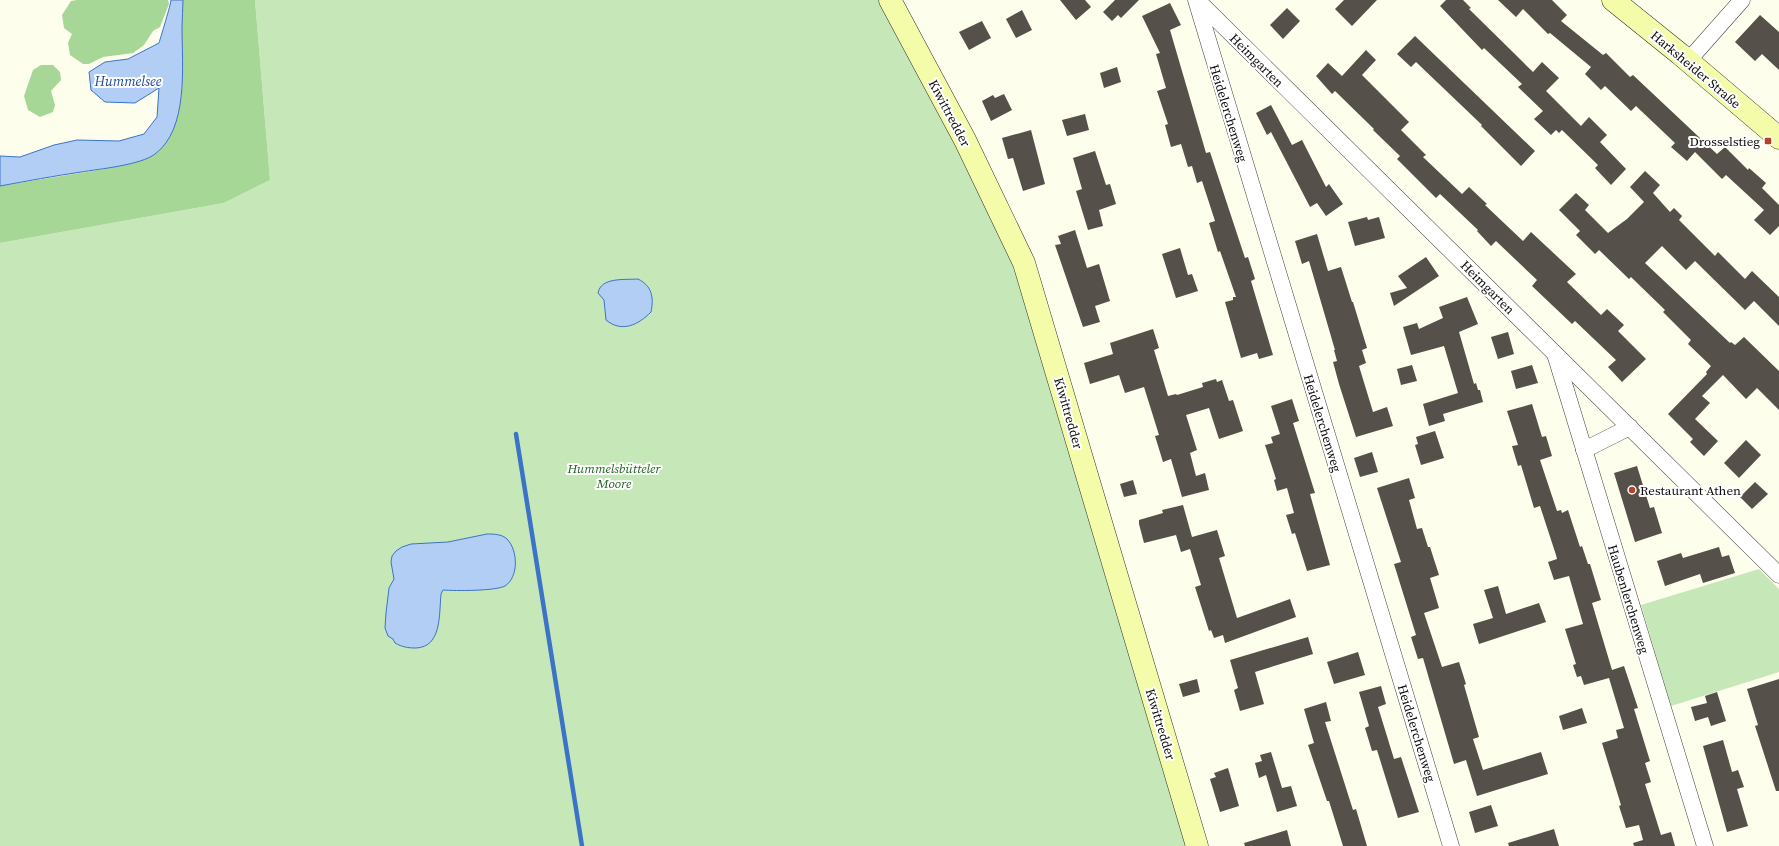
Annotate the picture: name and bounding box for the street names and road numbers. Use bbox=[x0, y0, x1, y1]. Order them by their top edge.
street label: Harksheider Straße bbox=[1647, 27, 1744, 112]
street label: Heimgarten bbox=[1226, 30, 1287, 91]
street label: Heidelerchenweg bbox=[1206, 62, 1252, 164]
street label: Kiwittredder bbox=[925, 77, 975, 150]
street label: Heimgarten bbox=[1457, 257, 1518, 318]
street label: Heidelerchenweg bbox=[1300, 372, 1346, 474]
street label: Kiwittredder bbox=[1050, 375, 1087, 451]
street label: Haubenlerchenweg bbox=[1604, 543, 1653, 656]
street label: Heidelerchenweg bbox=[1394, 682, 1440, 784]
street label: Kiwittredder bbox=[1142, 686, 1180, 762]

